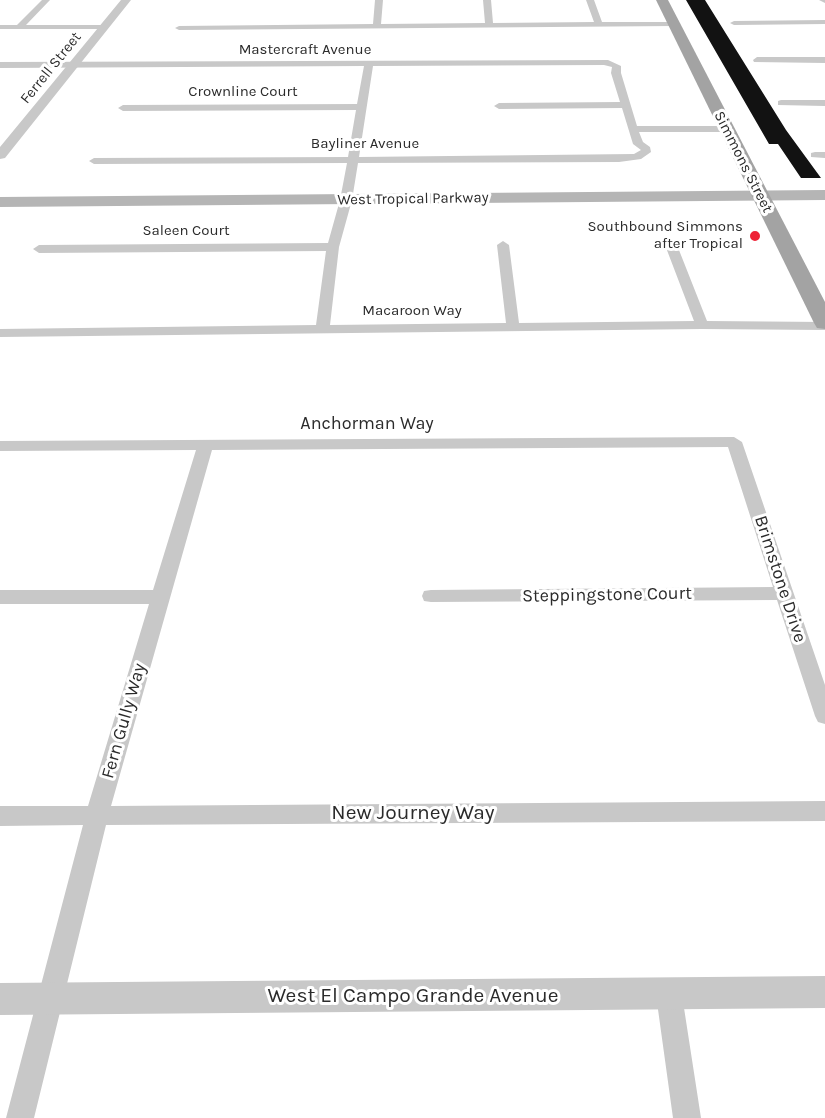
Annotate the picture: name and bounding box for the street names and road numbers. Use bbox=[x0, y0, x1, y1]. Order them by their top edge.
street label: Ferrell Street bbox=[17, 29, 85, 107]
street label: Mastercraft Avenue bbox=[239, 41, 371, 59]
street label: Crownline Court bbox=[188, 83, 298, 101]
street label: Simmons Street bbox=[710, 108, 776, 216]
street label: Bayliner Avenue bbox=[311, 135, 419, 153]
street label: West Tropical Parkway bbox=[337, 189, 489, 209]
street label: Saleen Court bbox=[142, 222, 230, 240]
street label: Macaroon Way bbox=[362, 302, 462, 320]
street label: Anchorman Way bbox=[300, 413, 434, 435]
street label: Brimstone Drive bbox=[749, 513, 811, 645]
street label: Steppingstone Court bbox=[522, 583, 692, 607]
street label: Fern Gully Way bbox=[97, 661, 151, 781]
street label: New Journey Way bbox=[331, 800, 495, 826]
street label: West El Campo Grande Avenue bbox=[268, 983, 558, 1009]

